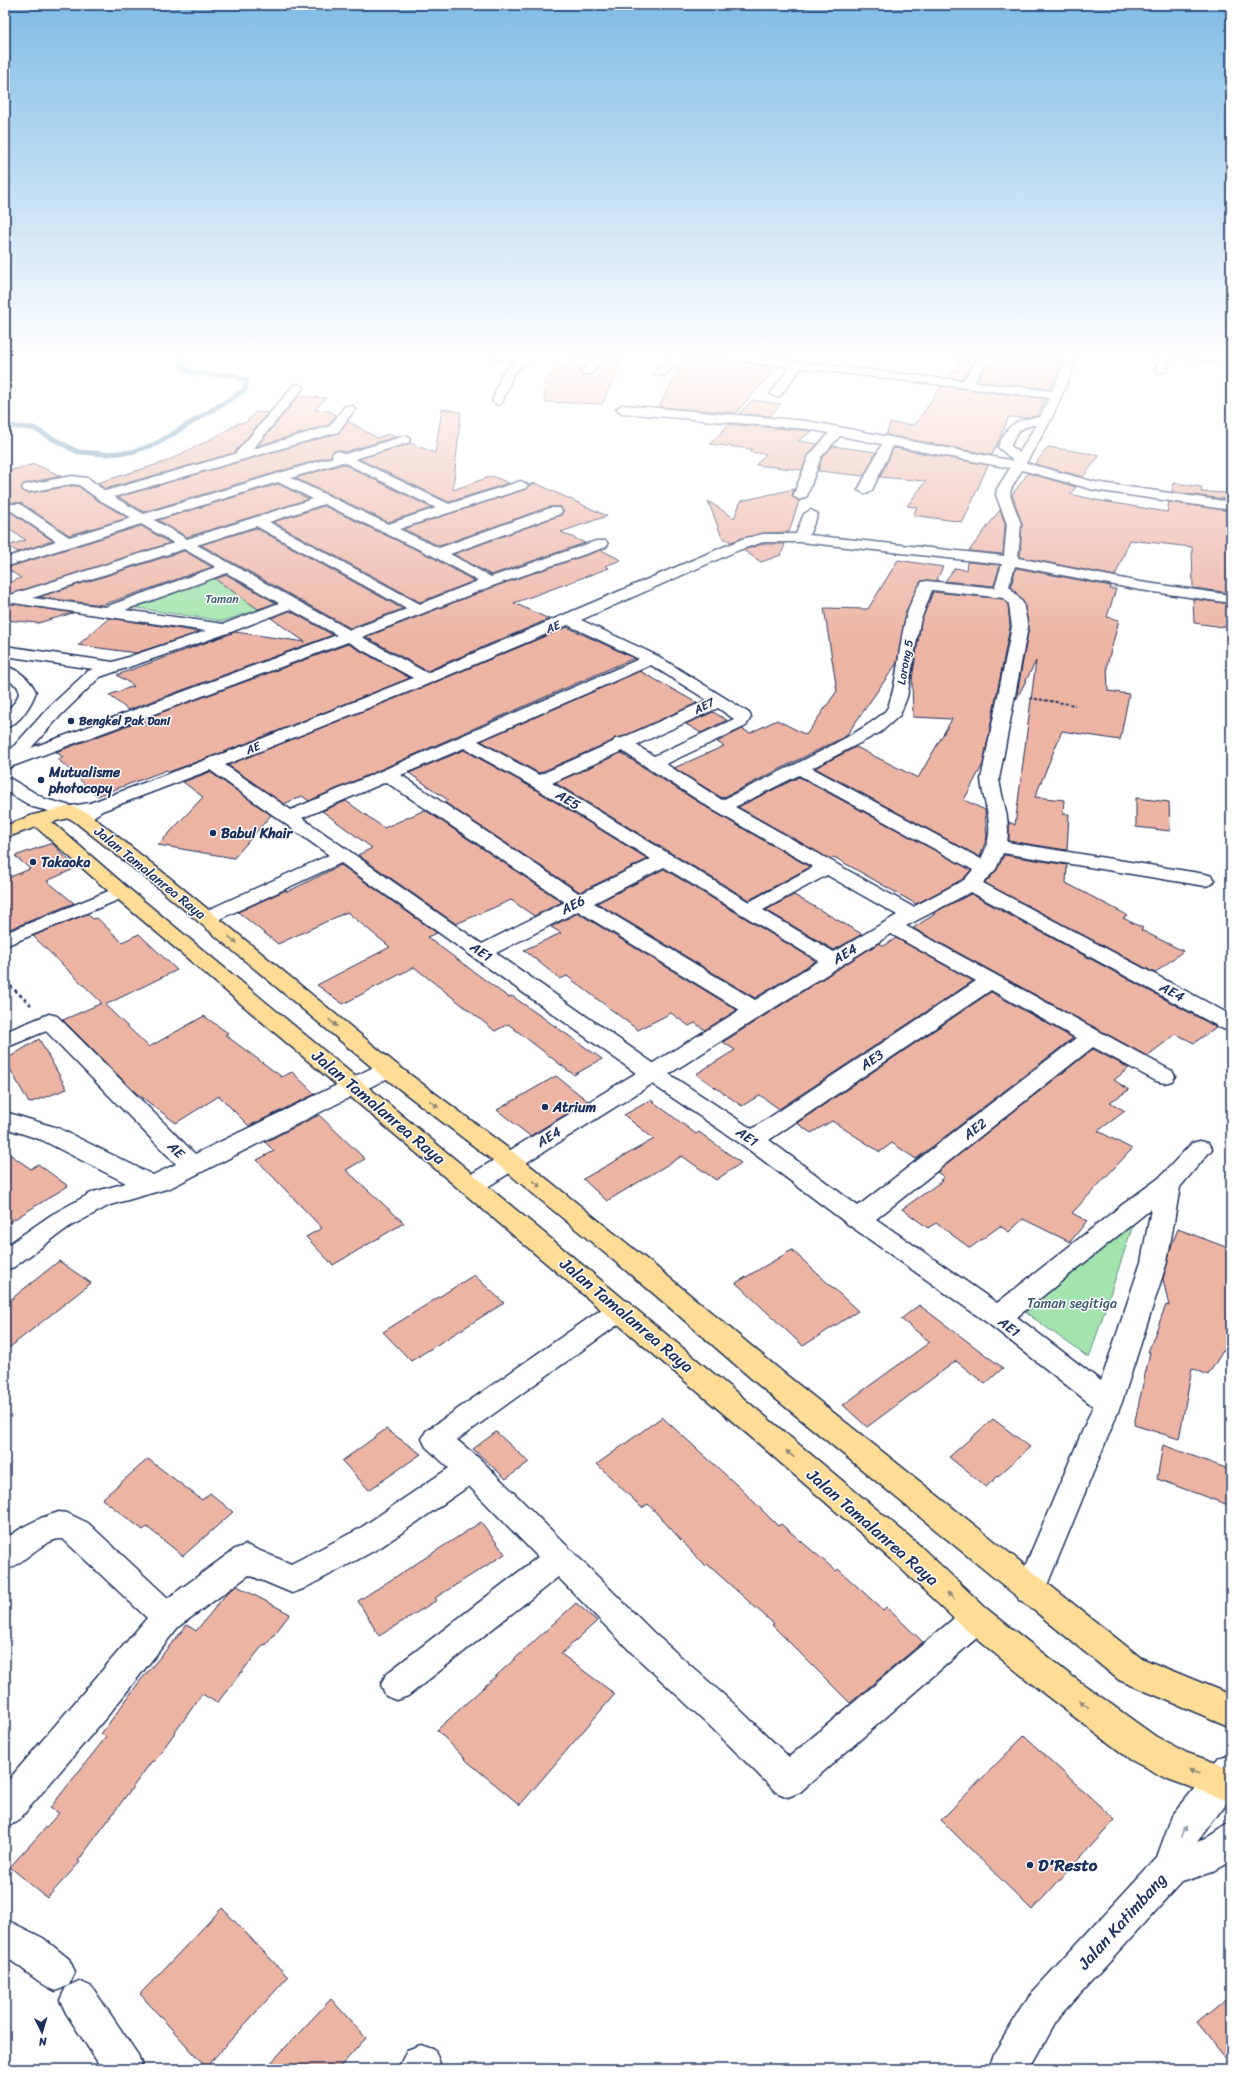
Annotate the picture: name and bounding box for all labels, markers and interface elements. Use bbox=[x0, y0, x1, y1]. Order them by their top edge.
park label: Taman bbox=[205, 588, 239, 610]
street label: AE bbox=[541, 614, 565, 640]
street label: Lorong 5 bbox=[890, 638, 920, 686]
street label: AE7 bbox=[689, 691, 720, 721]
place label: Bengkel Pak Dani bbox=[79, 710, 171, 732]
marker: Bengkel Pak Dani bbox=[66, 716, 76, 726]
street label: AE bbox=[241, 735, 265, 761]
place label: Mutualisme photocopy bbox=[48, 760, 121, 801]
marker: Mutualisme photocopy bbox=[36, 775, 46, 785]
street label: AE5 bbox=[550, 782, 586, 818]
street label: Jalan Tamalanrea Raya bbox=[88, 819, 212, 926]
place label: Babul Khair bbox=[221, 821, 293, 846]
marker: Babul Khair bbox=[208, 828, 218, 838]
place label: Takaoka bbox=[41, 850, 90, 875]
marker: Takaoka bbox=[28, 857, 38, 867]
street label: AE6 bbox=[555, 888, 590, 922]
street label: AE1 bbox=[464, 935, 498, 969]
one-way arrow bbox=[227, 936, 238, 945]
street label: AE4 bbox=[827, 937, 863, 972]
street label: AE4 bbox=[1154, 974, 1189, 1009]
one-way arrow bbox=[328, 1019, 338, 1027]
street label: Jalan Tamalanrea Raya bbox=[304, 1041, 453, 1173]
street label: AE3 bbox=[854, 1043, 889, 1078]
place label: Atrium bbox=[552, 1095, 596, 1120]
one-way arrow bbox=[429, 1100, 440, 1108]
marker: Atrium bbox=[540, 1102, 550, 1112]
street label: AE2 bbox=[957, 1111, 993, 1147]
street label: AE4 bbox=[531, 1120, 567, 1155]
street label: AE1 bbox=[730, 1120, 764, 1154]
street label: AE bbox=[160, 1134, 192, 1166]
one-way arrow bbox=[532, 1180, 542, 1188]
street label: Jalan Tamalanrea Raya bbox=[552, 1249, 701, 1381]
park label: Taman segitiga bbox=[1027, 1291, 1117, 1316]
street label: AE1 bbox=[991, 1309, 1026, 1344]
one-way arrow bbox=[785, 1450, 796, 1459]
street label: Jalan Tamalanrea Raya bbox=[799, 1460, 947, 1594]
one-way arrow bbox=[946, 1591, 956, 1600]
one-way arrow bbox=[1079, 1700, 1090, 1708]
one-way arrow bbox=[1188, 1769, 1200, 1775]
one-way arrow bbox=[1181, 1826, 1187, 1837]
place label: D'Resto bbox=[1038, 1850, 1098, 1880]
marker: D'Resto bbox=[1025, 1860, 1035, 1870]
street label: Jalan Katimbang bbox=[1069, 1865, 1174, 1977]
north arrow bbox=[22, 2012, 62, 2052]
text: N bbox=[38, 2032, 48, 2051]

